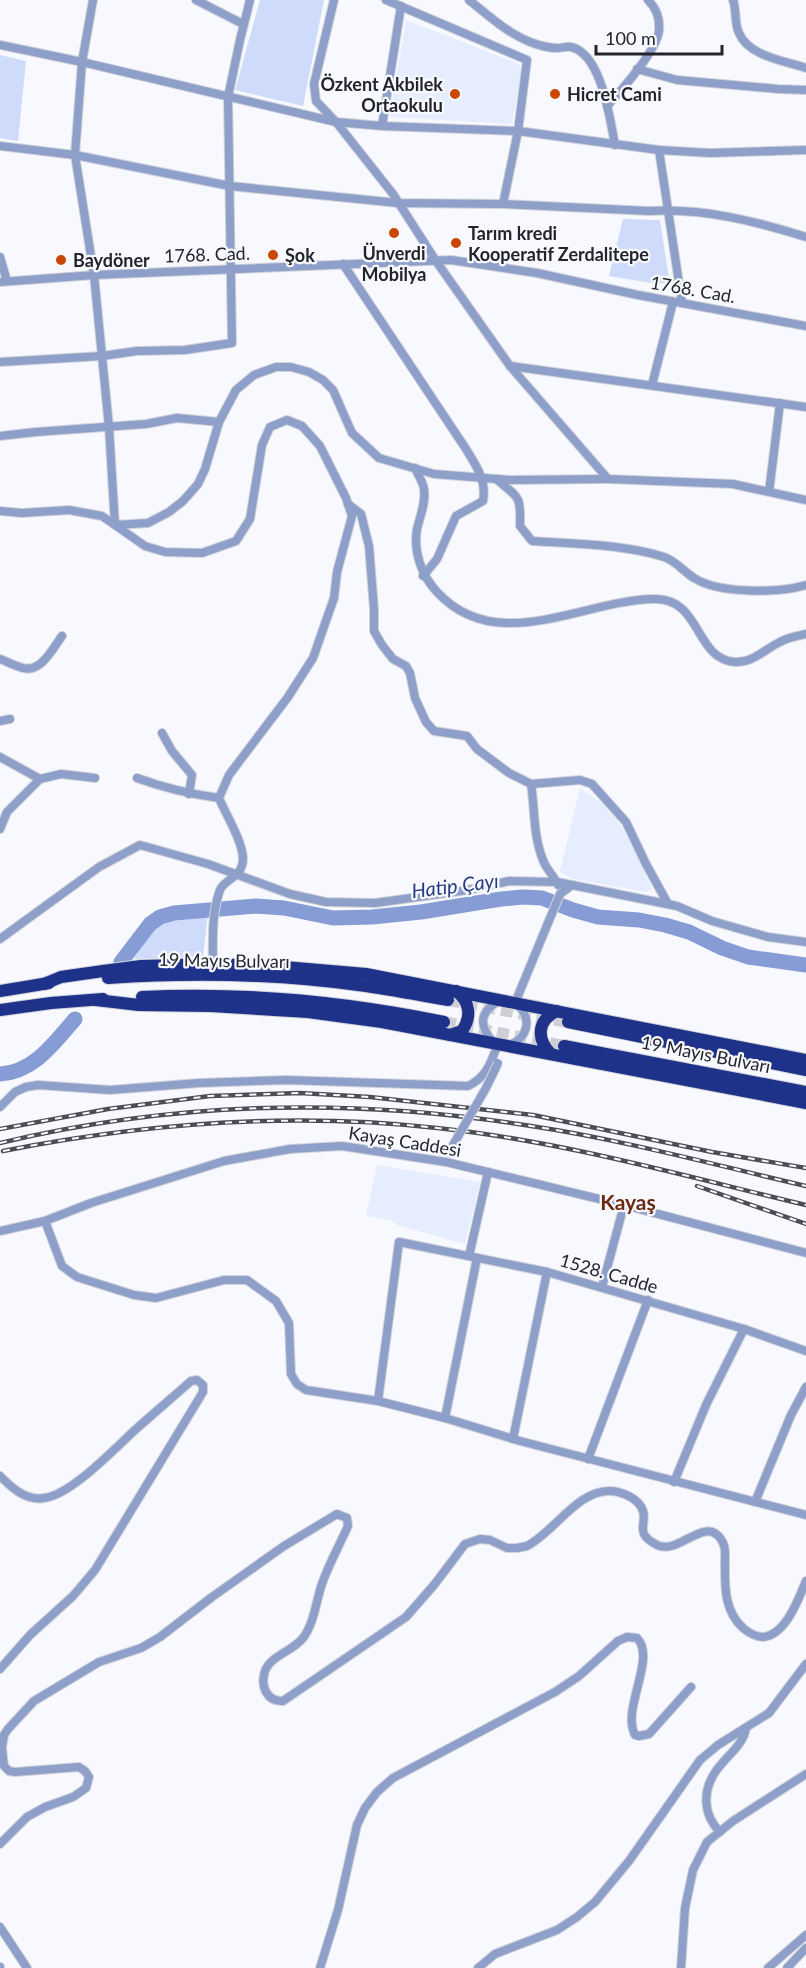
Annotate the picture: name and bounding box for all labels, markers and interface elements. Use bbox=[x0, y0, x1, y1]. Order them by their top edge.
scale bar bbox=[596, 18, 722, 56]
text: 100 m bbox=[605, 27, 656, 49]
place label: Özkent Akbilek Ortaokulu bbox=[321, 73, 443, 116]
place label: Hicret Cami bbox=[567, 83, 662, 105]
marker: Özkent Akbilek Ortaokulu bbox=[448, 87, 462, 101]
marker: Hicret Cami bbox=[548, 87, 562, 101]
place label: Tarım kredi Kooperatif Zerdalitepe bbox=[468, 222, 649, 265]
marker: Ünverdi Mobilya bbox=[387, 226, 401, 240]
marker: Tarım kredi Kooperatif Zerdalitepe bbox=[449, 236, 463, 250]
street label: 1768. Cad. bbox=[164, 242, 250, 266]
place label: Ünverdi Mobilya bbox=[362, 242, 426, 285]
place label: Şok bbox=[285, 244, 315, 266]
marker: Şok bbox=[266, 248, 280, 262]
place label: Baydöner bbox=[73, 249, 150, 271]
marker: Baydöner bbox=[54, 253, 68, 267]
street label: 1768. Cad. bbox=[649, 271, 737, 307]
water label: Hatip Çayı bbox=[410, 868, 500, 902]
street label: 19 Mayıs Bulvarı bbox=[158, 948, 290, 972]
street label: 19 Mayıs Bulvarı bbox=[639, 1031, 773, 1077]
street label: Kayaş Caddesi bbox=[347, 1121, 463, 1161]
district label: Kayaş bbox=[600, 1189, 656, 1214]
street label: 1528. Cadde bbox=[557, 1248, 661, 1298]

